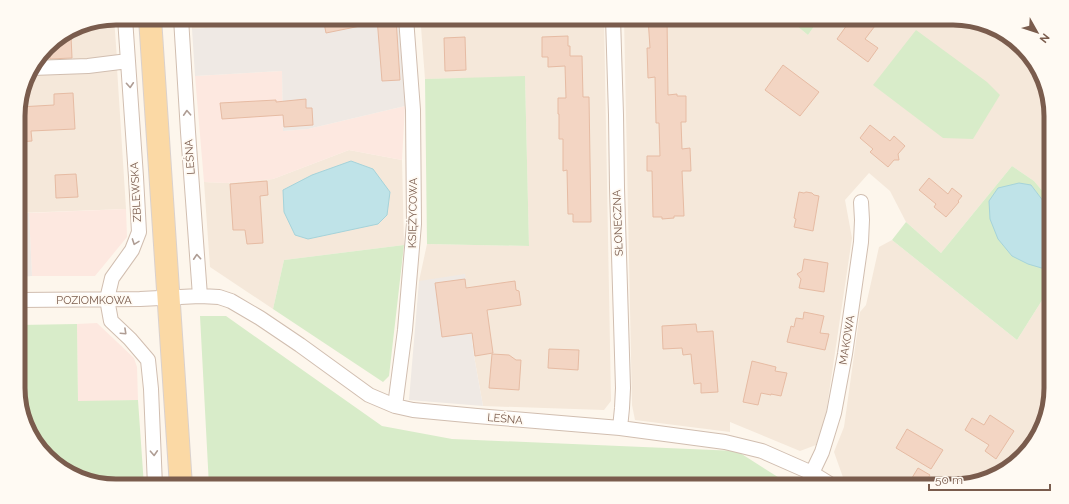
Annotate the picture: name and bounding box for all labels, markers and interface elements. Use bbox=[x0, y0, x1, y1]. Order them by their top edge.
north arrow bbox=[1017, 12, 1057, 52]
text: N bbox=[1037, 31, 1052, 45]
one-way arrow bbox=[125, 82, 134, 88]
one-way arrow bbox=[183, 110, 191, 116]
street label: LEŚNA bbox=[181, 138, 198, 175]
street label: ZBLEWSKA bbox=[128, 161, 144, 222]
street label: KSIĘŻYCOWA bbox=[406, 177, 420, 248]
street label: SŁONECZNA bbox=[610, 189, 626, 256]
one-way arrow bbox=[131, 238, 139, 245]
one-way arrow bbox=[192, 254, 201, 260]
street label: POZIOMKOWA bbox=[56, 294, 132, 307]
street label: MAKOWA bbox=[837, 314, 857, 366]
one-way arrow bbox=[119, 328, 126, 335]
street label: LEŚNA bbox=[487, 410, 524, 427]
one-way arrow bbox=[149, 450, 158, 456]
scale bar bbox=[929, 466, 1050, 492]
text: 50 m bbox=[935, 473, 963, 487]

